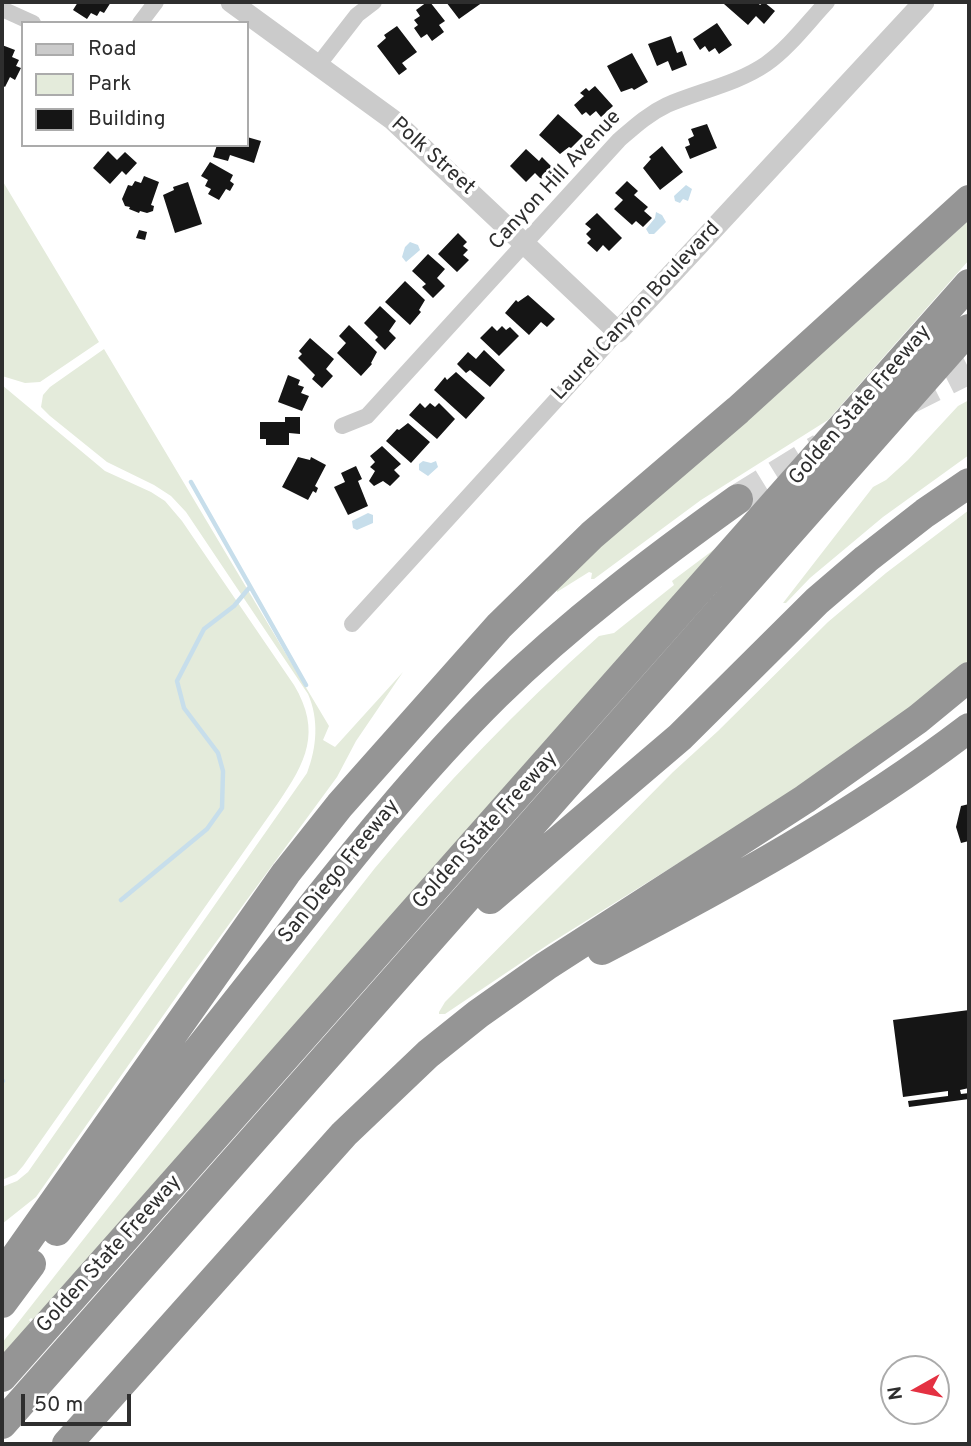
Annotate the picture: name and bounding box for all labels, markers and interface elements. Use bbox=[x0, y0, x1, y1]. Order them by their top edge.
legend bbox=[21, 21, 248, 147]
text: Road bbox=[88, 36, 137, 63]
text: Park bbox=[88, 71, 131, 98]
text: Building bbox=[88, 106, 166, 133]
street label: Canyon Hill Avenue bbox=[485, 106, 627, 256]
street label: Polk Street bbox=[385, 113, 479, 201]
street label: Laurel Canyon Boulevard bbox=[548, 217, 726, 407]
street label: Golden State Freeway bbox=[785, 321, 937, 491]
street label: Golden State Freeway bbox=[408, 747, 564, 915]
street label: San Diego Freeway bbox=[274, 795, 406, 949]
street label: Golden State Freeway bbox=[32, 1171, 188, 1339]
north arrow bbox=[880, 1355, 950, 1425]
scale bar bbox=[24, 1380, 135, 1424]
text: N bbox=[883, 1384, 909, 1402]
text: 50 m bbox=[34, 1392, 83, 1419]

